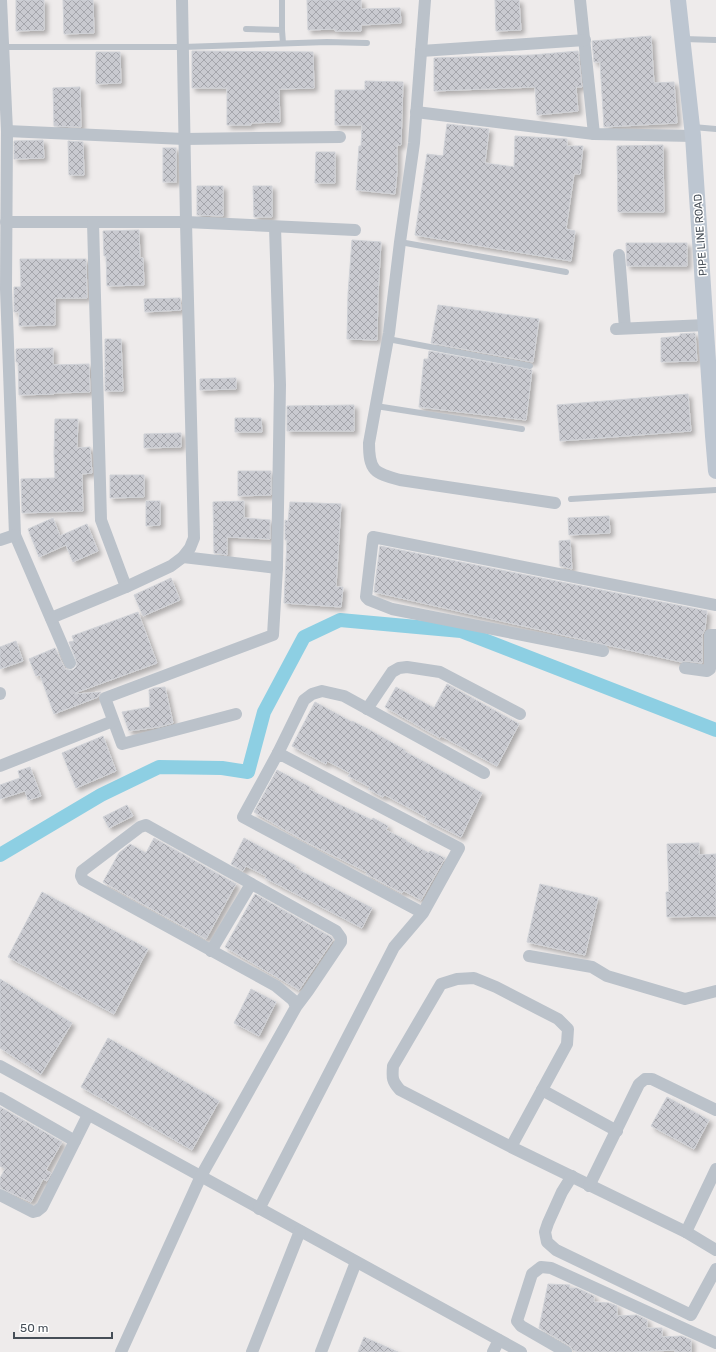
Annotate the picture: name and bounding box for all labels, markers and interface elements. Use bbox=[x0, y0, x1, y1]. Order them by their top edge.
street label: PIPE LINE ROAD bbox=[691, 194, 710, 276]
scale bar bbox=[14, 1314, 112, 1340]
text: 50 m bbox=[20, 1321, 48, 1335]

